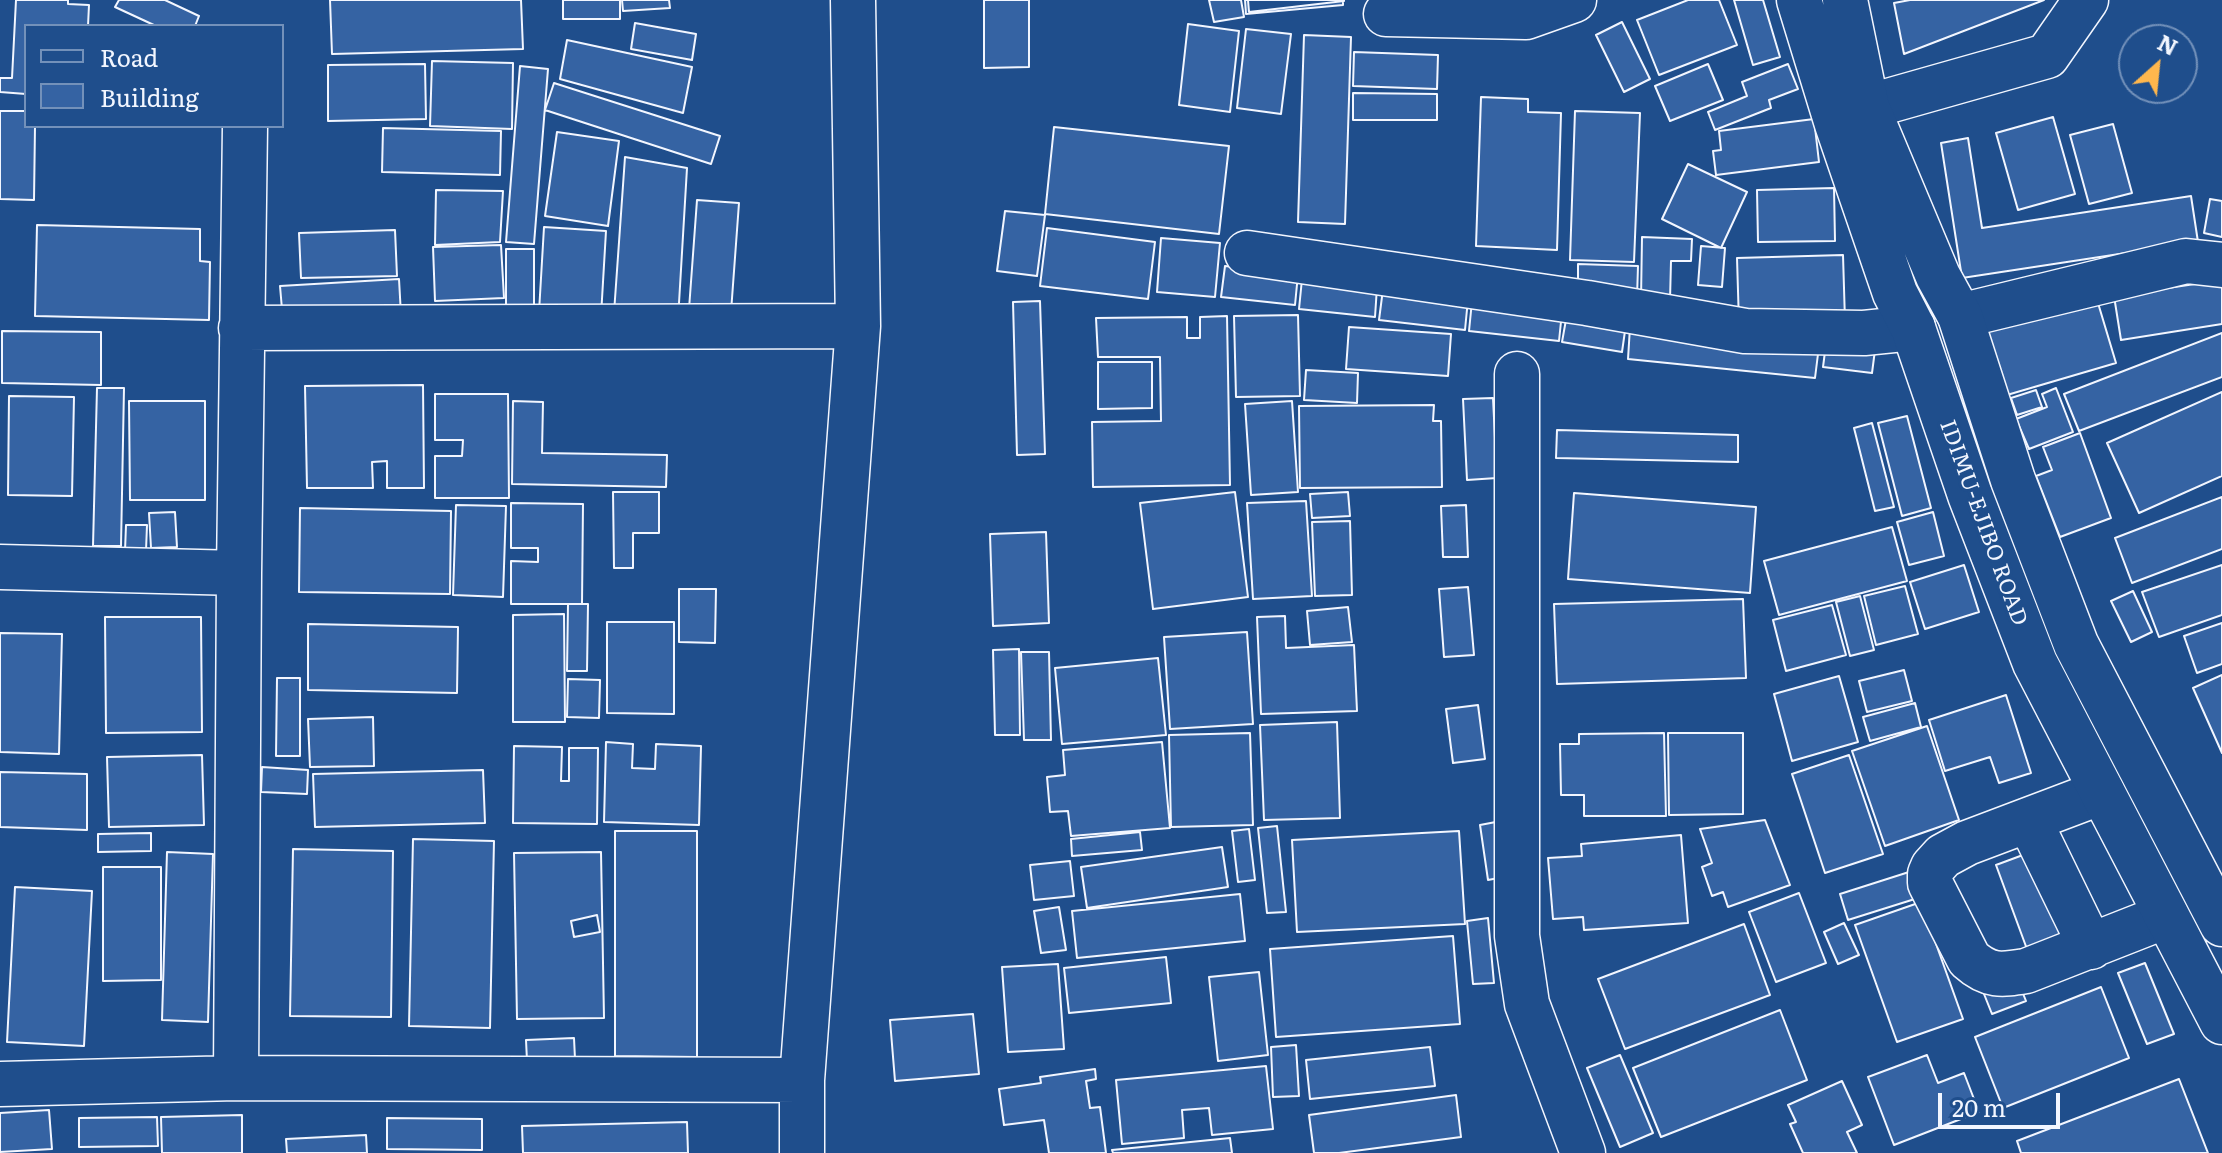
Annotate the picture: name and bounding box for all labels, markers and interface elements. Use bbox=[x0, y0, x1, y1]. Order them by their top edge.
legend bbox=[24, 24, 284, 128]
north arrow bbox=[2118, 24, 2198, 104]
text: N bbox=[2152, 25, 2184, 63]
text: Road bbox=[100, 39, 158, 74]
text: Building bbox=[100, 79, 199, 114]
street label: IDIMU-EJIBO ROAD bbox=[1933, 417, 2033, 629]
scale bar bbox=[1942, 1077, 2064, 1127]
text: 20 m bbox=[1952, 1089, 2006, 1124]

